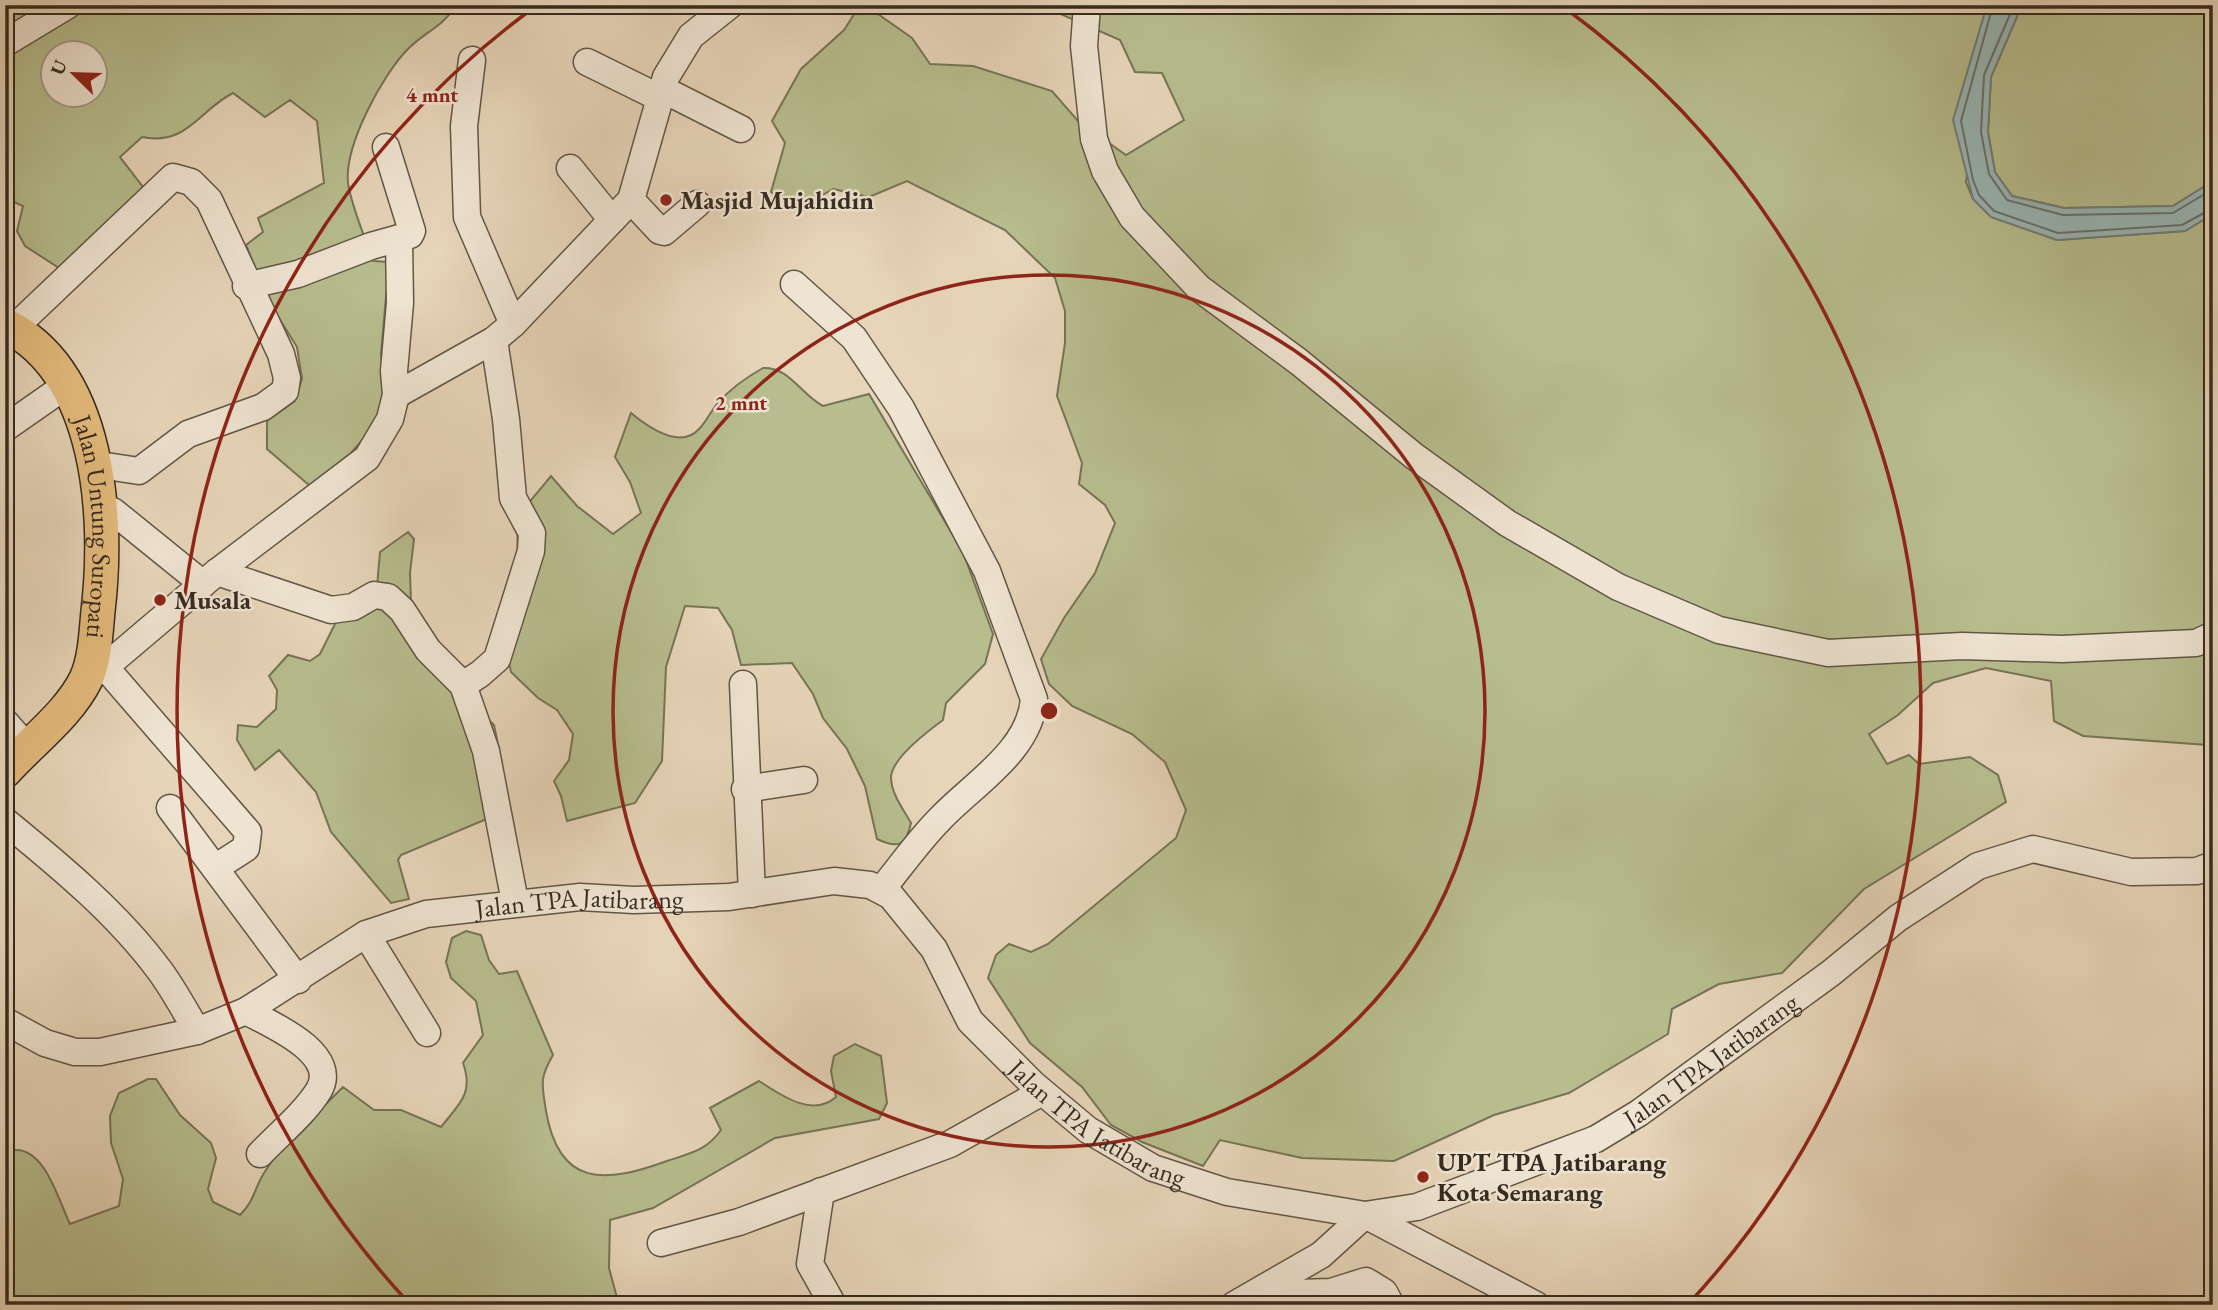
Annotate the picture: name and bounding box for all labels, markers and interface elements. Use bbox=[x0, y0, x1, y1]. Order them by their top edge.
north arrow bbox=[38, 38, 108, 108]
text: U bbox=[45, 56, 73, 79]
text: 4 mnt bbox=[406, 81, 458, 108]
place label: Masjid Mujahidin bbox=[680, 183, 874, 217]
marker: Masjid Mujahidin bbox=[658, 192, 674, 208]
text: 2 mnt bbox=[715, 389, 767, 416]
street label: Jalan Untung Suropati bbox=[64, 408, 119, 640]
place label: Musala bbox=[174, 583, 252, 617]
marker: Musala bbox=[152, 592, 168, 608]
centre of rings bbox=[1037, 699, 1061, 723]
street label: Jalan TPA Jatibarang bbox=[472, 880, 684, 926]
street label: Jalan TPA Jatibarang bbox=[1615, 985, 1806, 1137]
street label: Jalan TPA Jatibarang bbox=[1000, 1051, 1191, 1195]
place label: UPT TPA Jatibarang Kota Semarang bbox=[1437, 1145, 1667, 1209]
marker: UPT TPA Jatibarang Kota Semarang bbox=[1415, 1169, 1431, 1185]

